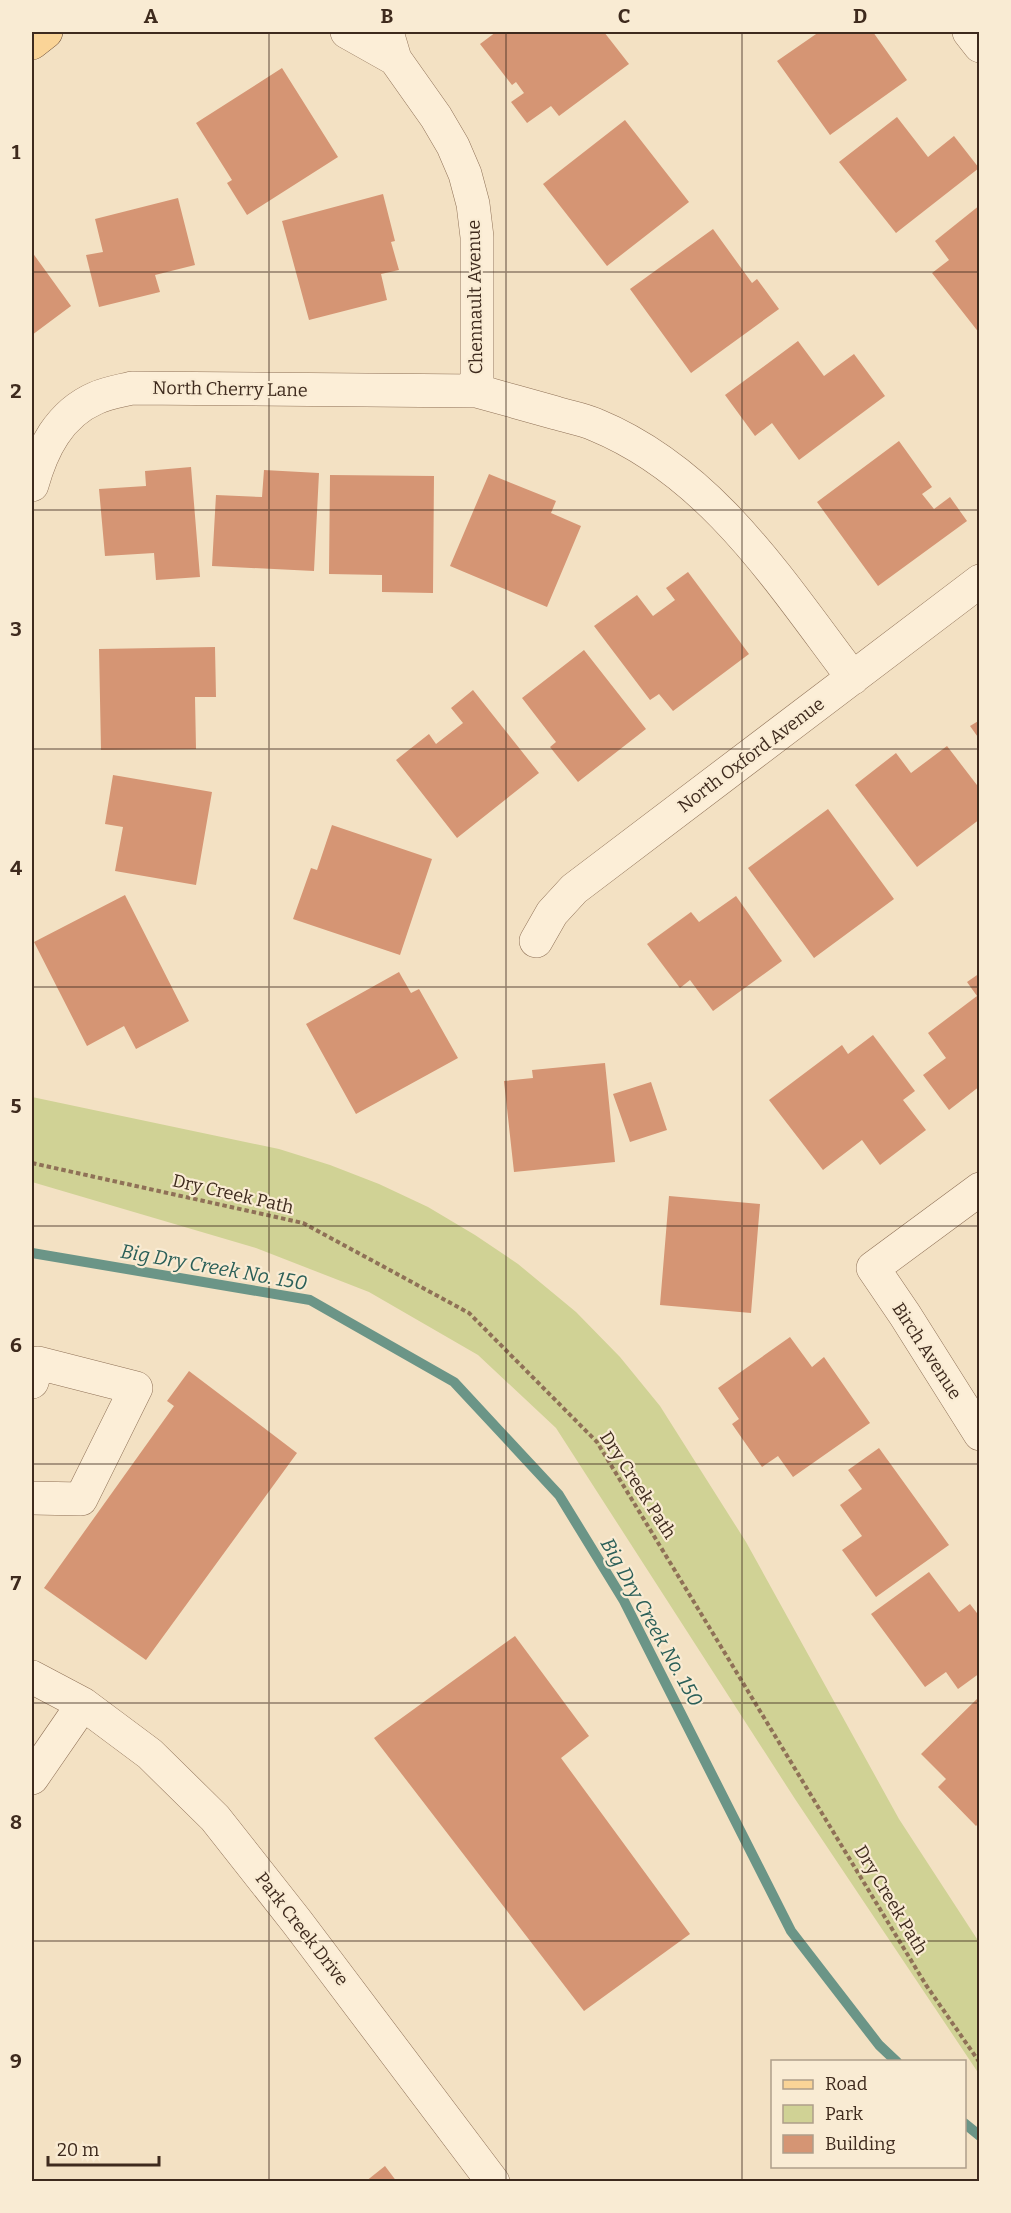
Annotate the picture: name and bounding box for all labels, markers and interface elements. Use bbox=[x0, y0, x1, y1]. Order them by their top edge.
text: A bbox=[144, 4, 159, 28]
text: B bbox=[381, 4, 394, 28]
text: C bbox=[618, 4, 630, 28]
text: D bbox=[853, 4, 867, 28]
text: 1 bbox=[12, 140, 21, 164]
street label: Chennault Avenue bbox=[463, 220, 487, 374]
street label: North Cherry Lane bbox=[152, 377, 308, 401]
text: 2 bbox=[10, 379, 22, 403]
text: 3 bbox=[10, 617, 22, 641]
street label: North Oxford Avenue bbox=[673, 693, 829, 817]
text: 4 bbox=[10, 856, 22, 880]
text: 5 bbox=[11, 1094, 22, 1118]
street label: Dry Creek Path bbox=[170, 1169, 296, 1219]
water label: Big Dry Creek No. 150 bbox=[119, 1239, 309, 1295]
street label: Birch Avenue bbox=[888, 1298, 966, 1404]
text: 6 bbox=[10, 1333, 22, 1357]
street label: Dry Creek Path bbox=[595, 1427, 681, 1543]
water label: Big Dry Creek No. 150 bbox=[596, 1534, 708, 1710]
text: 7 bbox=[11, 1571, 22, 1595]
text: 8 bbox=[10, 1810, 22, 1834]
street label: Dry Creek Path bbox=[850, 1841, 932, 1959]
street label: Park Creek Drive bbox=[251, 1868, 353, 1990]
text: 9 bbox=[10, 2049, 22, 2073]
legend bbox=[771, 2060, 966, 2168]
text: Road bbox=[825, 2073, 868, 2095]
text: Park bbox=[825, 2103, 864, 2125]
scale bar bbox=[48, 2129, 159, 2167]
text: Building bbox=[825, 2133, 896, 2155]
text: 20 m bbox=[57, 2139, 99, 2161]

